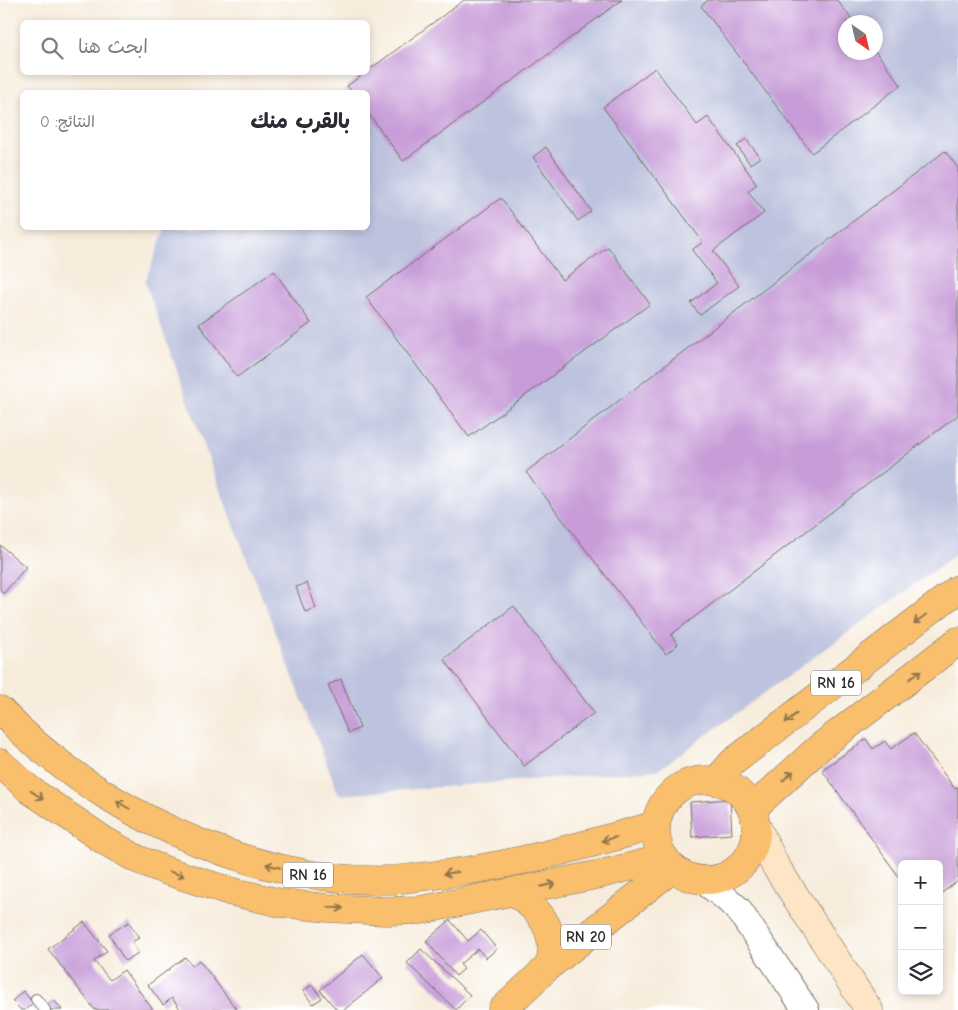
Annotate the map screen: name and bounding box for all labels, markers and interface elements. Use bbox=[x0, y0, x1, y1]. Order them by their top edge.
north arrow bbox=[838, 15, 883, 60]
search box bbox=[20, 20, 370, 75]
icon: search bbox=[38, 34, 66, 62]
text: ابحث هنا bbox=[78, 36, 148, 58]
text: بالقرب منك bbox=[250, 109, 350, 133]
text: النتائج: 0 bbox=[40, 113, 95, 131]
one-way arrow bbox=[913, 614, 927, 624]
road number: RN 16 bbox=[811, 670, 861, 696]
one-way arrow bbox=[908, 670, 921, 681]
one-way arrow bbox=[785, 712, 798, 723]
one-way arrow bbox=[782, 771, 795, 782]
one-way arrow bbox=[29, 790, 43, 800]
one-way arrow bbox=[116, 799, 131, 809]
one-way arrow bbox=[602, 834, 618, 844]
map controls bbox=[898, 860, 943, 995]
button: + bbox=[898, 860, 943, 905]
one-way arrow bbox=[265, 861, 281, 870]
road number: RN 16 bbox=[283, 862, 333, 888]
one-way arrow bbox=[443, 868, 459, 878]
one-way arrow bbox=[169, 870, 185, 879]
one-way arrow bbox=[540, 879, 556, 889]
one-way arrow bbox=[327, 904, 343, 913]
button: − bbox=[898, 905, 943, 950]
road number: RN 20 bbox=[561, 924, 611, 950]
button: layers bbox=[898, 950, 943, 995]

